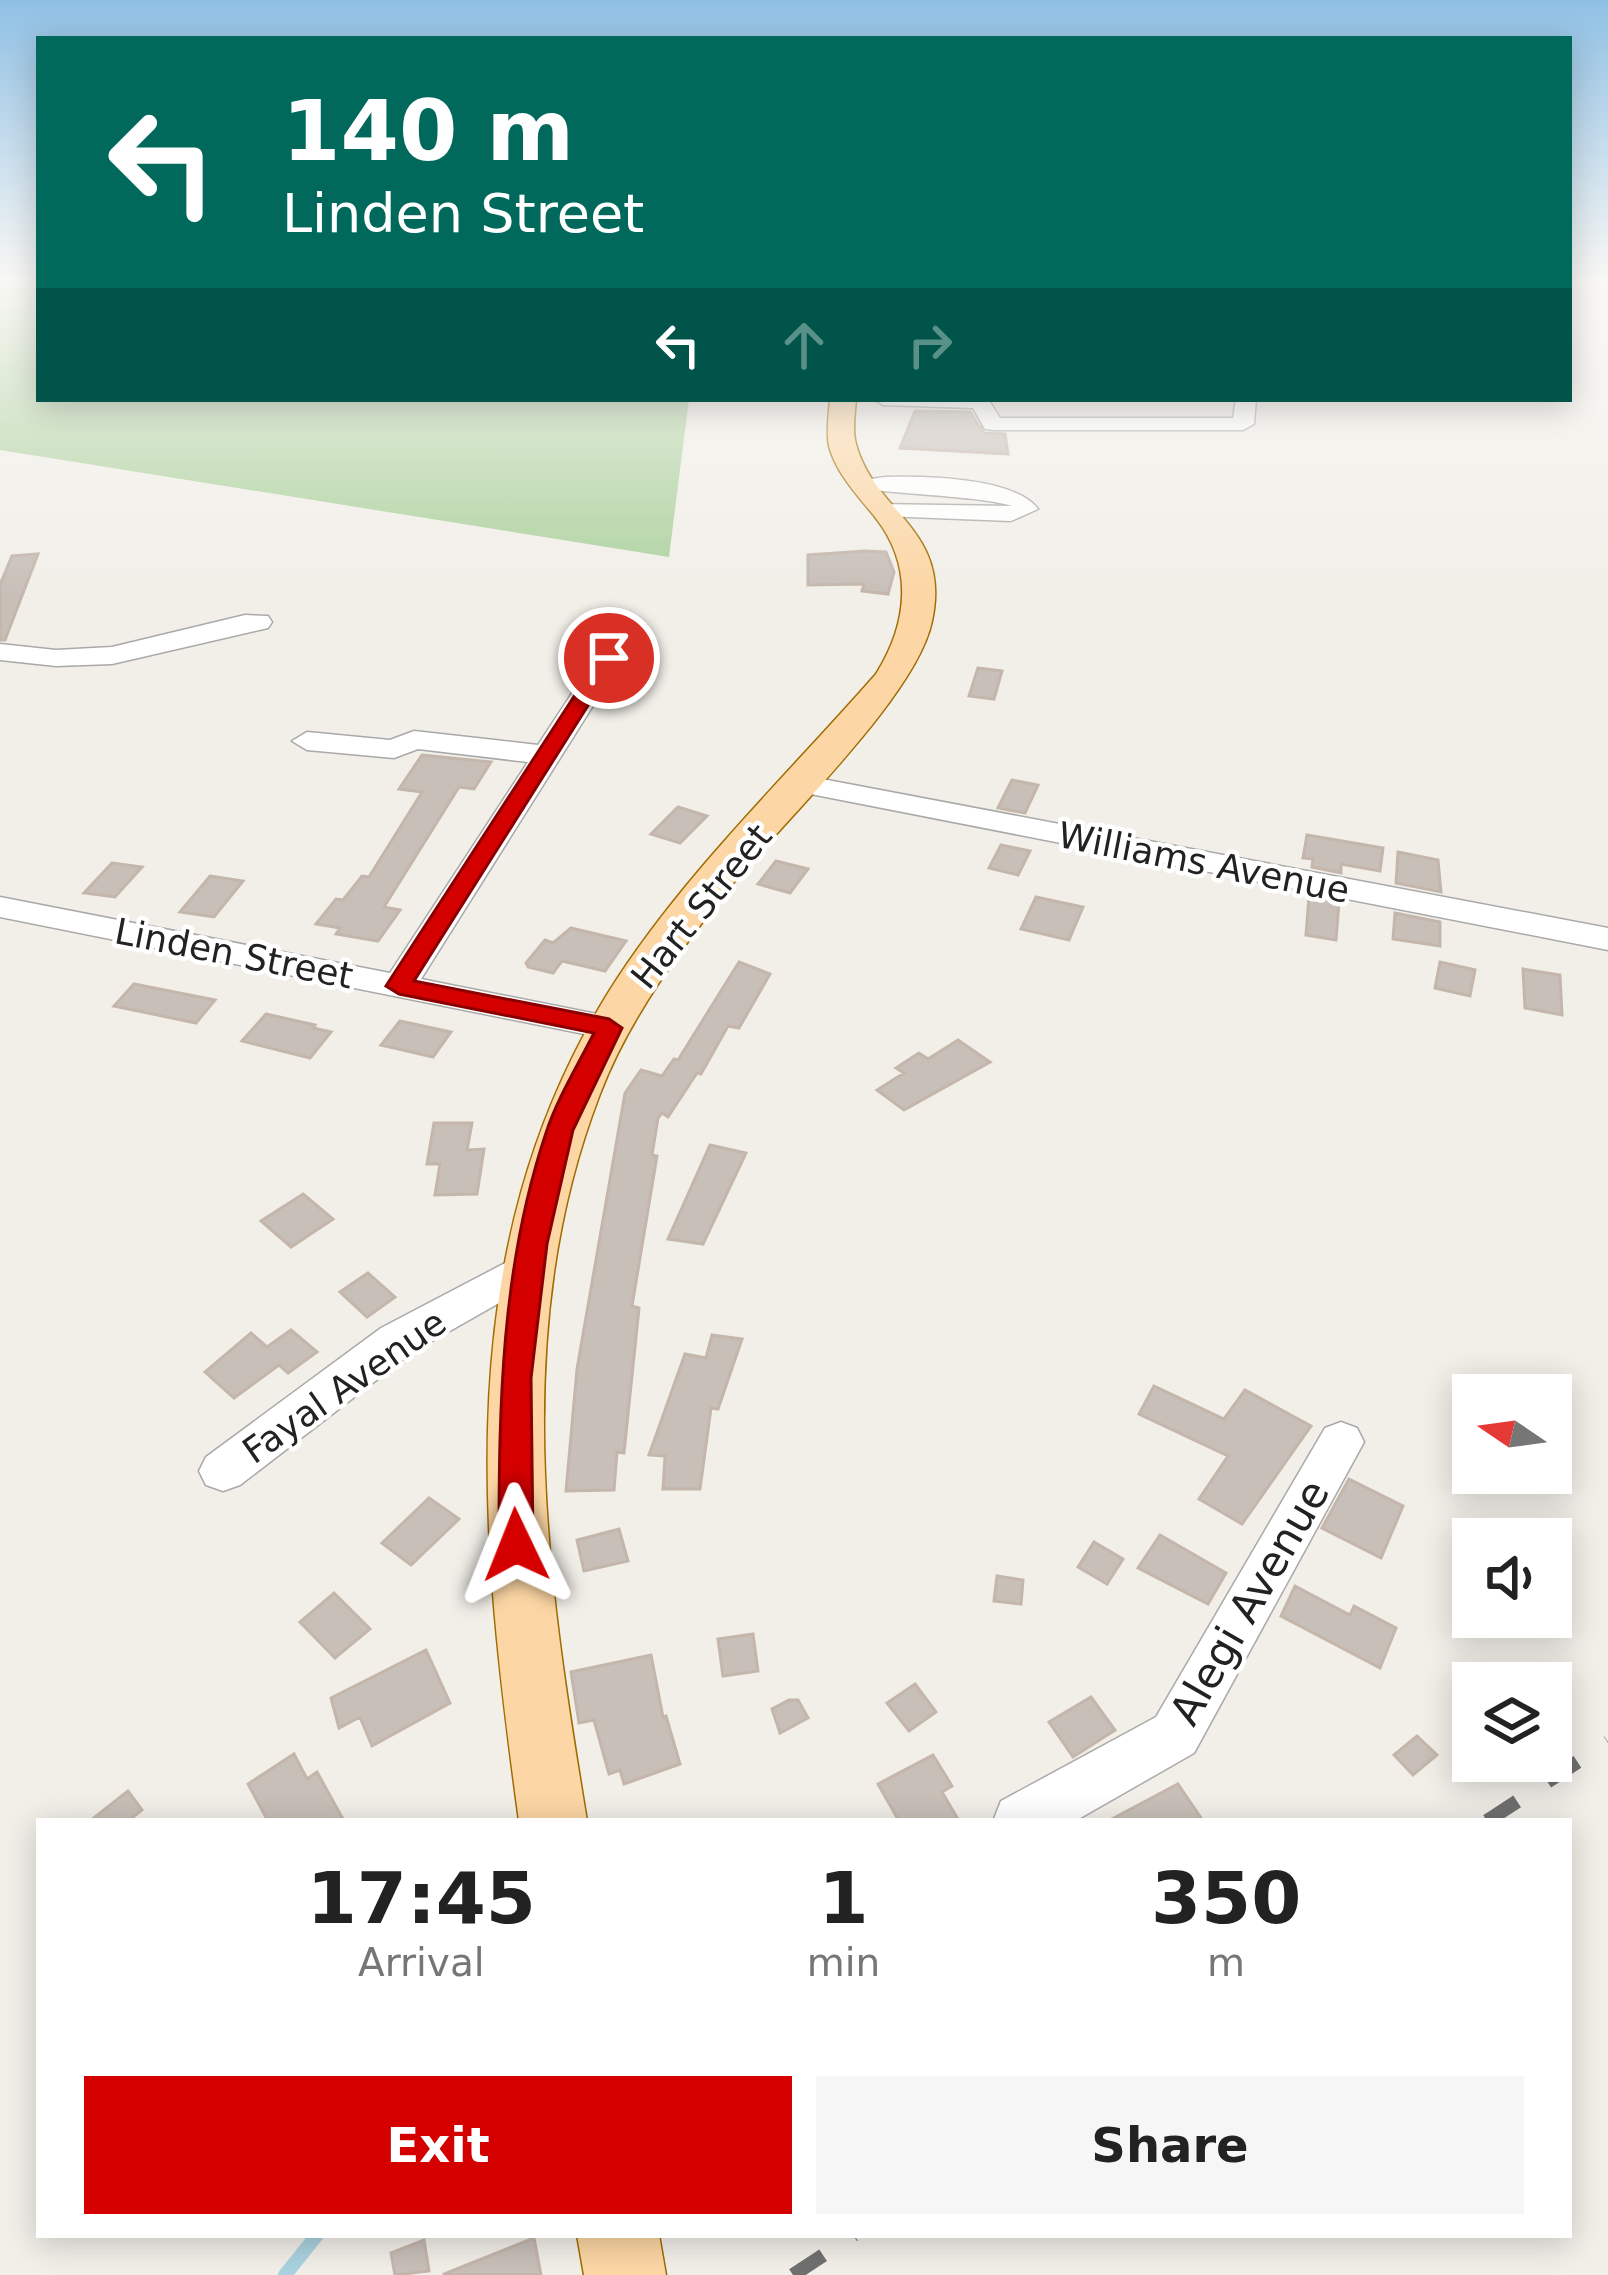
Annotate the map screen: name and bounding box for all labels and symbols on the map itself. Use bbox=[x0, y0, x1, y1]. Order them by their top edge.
pin bbox=[558, 607, 660, 709]
street label: Williams Avenue bbox=[1055, 814, 1353, 911]
street label: Hart Street bbox=[623, 816, 780, 996]
street label: Linden Street bbox=[111, 910, 356, 997]
street label: Fayal Avenue bbox=[235, 1301, 454, 1471]
north arrow bbox=[1452, 1374, 1572, 1494]
street label: Alegi Avenue bbox=[1160, 1471, 1339, 1733]
position arrow bbox=[453, 1482, 579, 1608]

